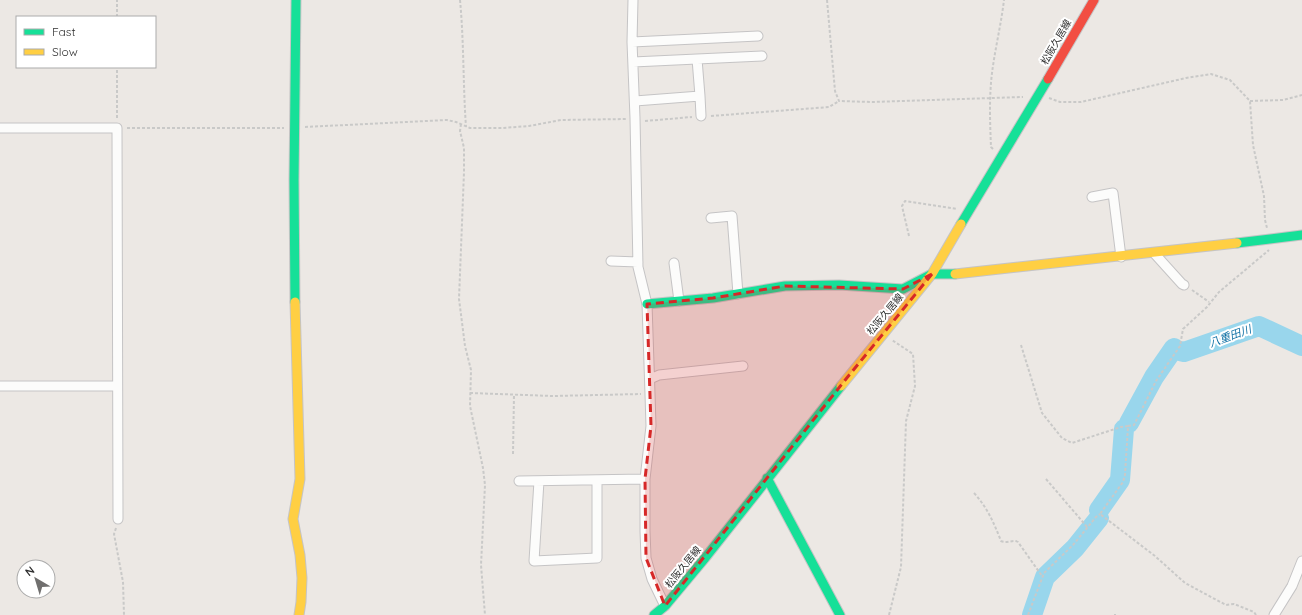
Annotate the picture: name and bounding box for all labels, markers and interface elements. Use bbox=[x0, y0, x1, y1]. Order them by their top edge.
legend bbox=[16, 16, 156, 68]
street label: 松阪久居線 bbox=[1038, 17, 1074, 67]
text: Fast bbox=[52, 24, 76, 39]
text: Slow bbox=[52, 44, 78, 59]
street label: 松阪久居線 bbox=[864, 291, 906, 337]
water label: 八重田川 bbox=[1207, 322, 1254, 350]
street label: 松阪久居線 bbox=[662, 543, 704, 591]
north arrow bbox=[16, 559, 56, 599]
text: N bbox=[22, 563, 37, 579]

